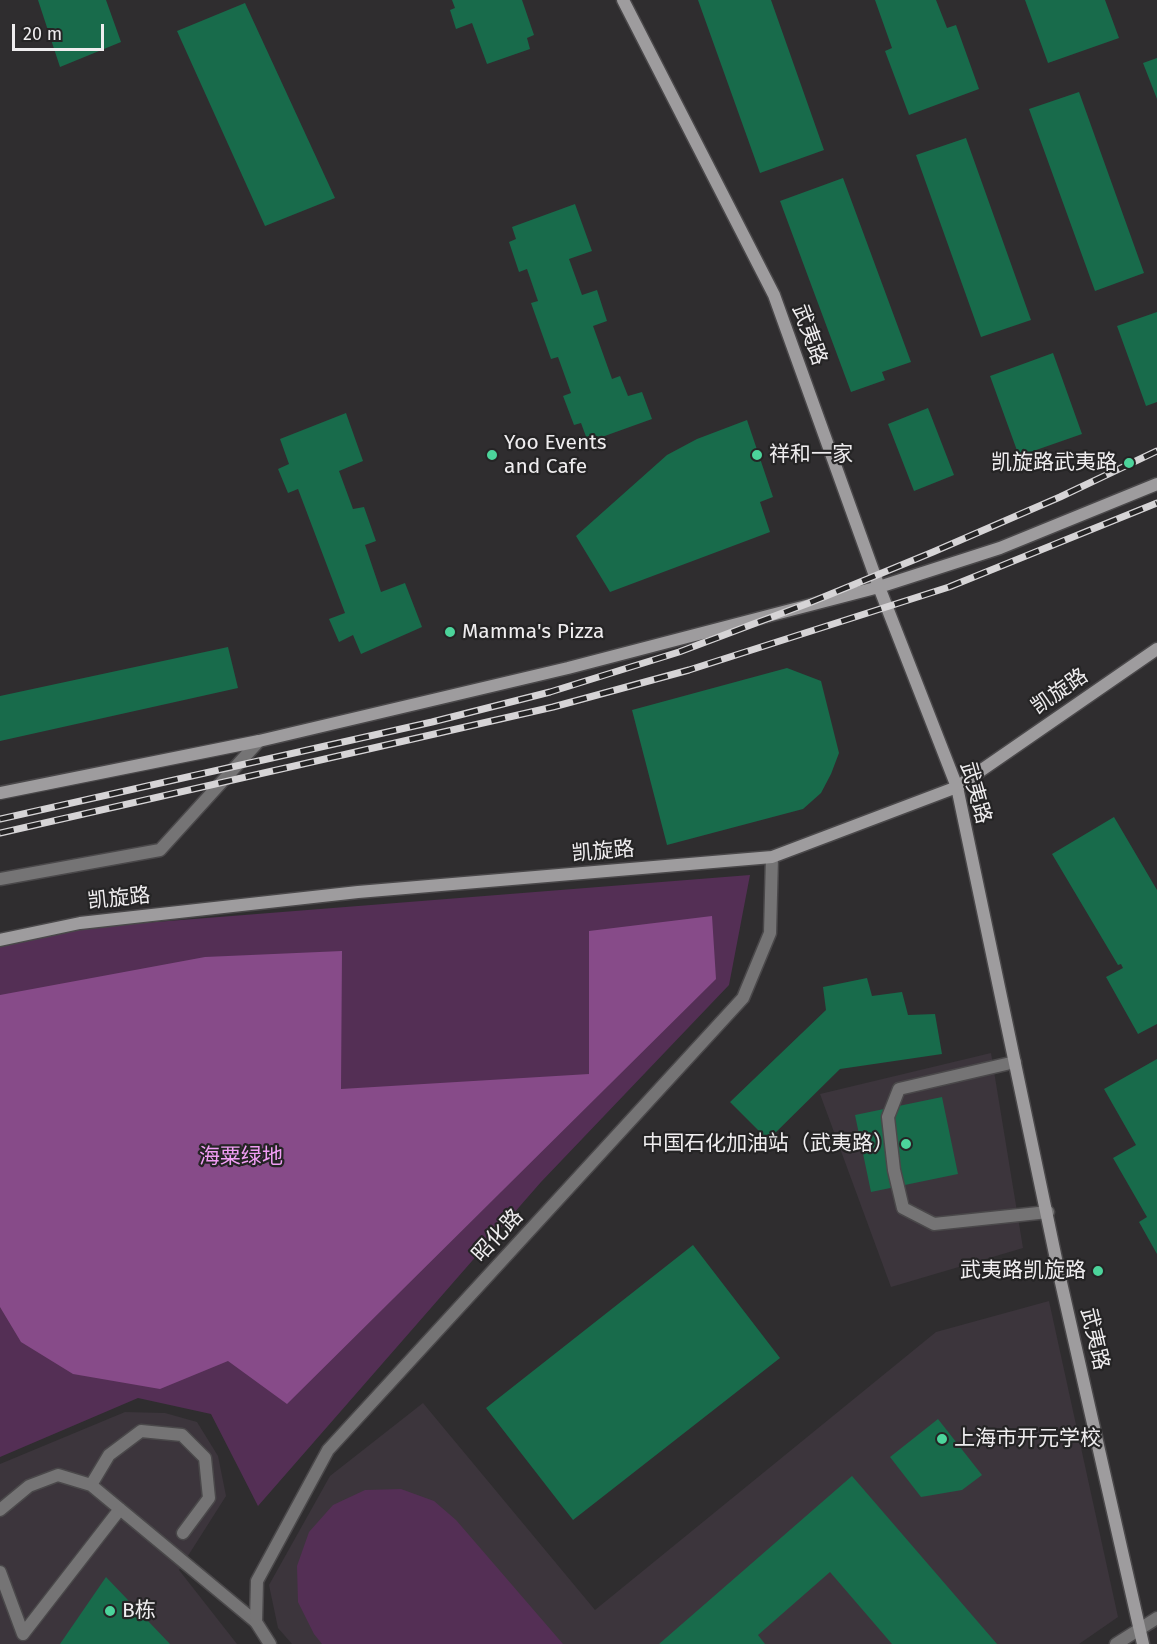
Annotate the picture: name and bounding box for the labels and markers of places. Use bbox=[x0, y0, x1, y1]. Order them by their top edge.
place label: Yoo Events and Cafe bbox=[504, 430, 607, 480]
place label: 祥和一家 bbox=[769, 442, 853, 468]
marker: Yoo Events and Cafe bbox=[485, 448, 499, 462]
marker: 祥和一家 bbox=[750, 448, 764, 462]
place label: 凯旋路武夷路 bbox=[991, 450, 1117, 476]
marker: 凯旋路武夷路 bbox=[1122, 456, 1136, 470]
place label: Mamma's Pizza bbox=[462, 619, 604, 645]
marker: Mamma's Pizza bbox=[443, 625, 457, 639]
place label: 中国石化加油站（武夷路） bbox=[642, 1131, 894, 1157]
marker: 中国石化加油站（武夷路） bbox=[899, 1137, 913, 1151]
place label: 武夷路凯旋路 bbox=[960, 1258, 1086, 1284]
marker: 武夷路凯旋路 bbox=[1091, 1264, 1105, 1278]
place label: 上海市开元学校 bbox=[954, 1426, 1101, 1452]
marker: 上海市开元学校 bbox=[935, 1432, 949, 1446]
place label: B栋 bbox=[122, 1598, 156, 1624]
marker: B栋 bbox=[103, 1604, 117, 1618]

